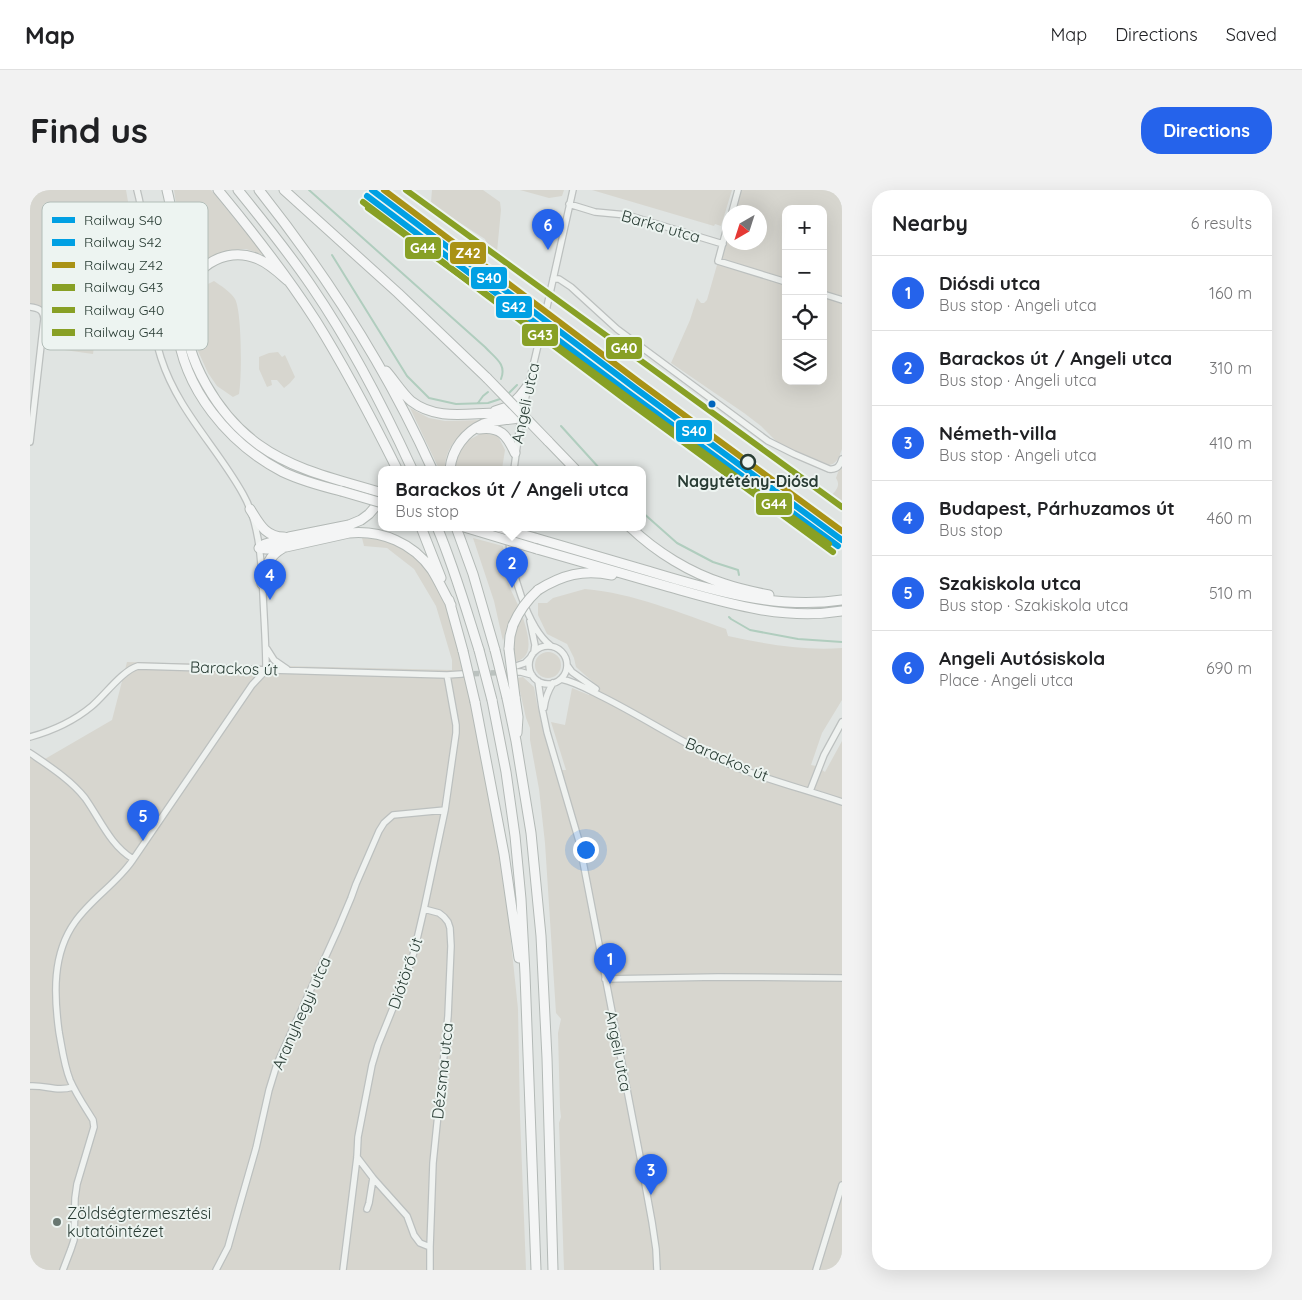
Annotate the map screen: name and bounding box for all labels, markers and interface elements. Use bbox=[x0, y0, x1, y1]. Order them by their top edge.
text: Map bbox=[25, 20, 75, 50]
text: Map bbox=[1050, 23, 1087, 46]
text: Directions bbox=[1115, 23, 1198, 46]
text: Saved bbox=[1226, 23, 1277, 46]
button: Directions bbox=[1141, 107, 1272, 154]
text: Find us bbox=[30, 108, 148, 152]
legend bbox=[42, 202, 208, 350]
street label: Barka utca bbox=[619, 205, 703, 247]
north arrow bbox=[722, 205, 767, 250]
map controls bbox=[782, 205, 827, 385]
button: + bbox=[782, 205, 827, 250]
pin: 6 bbox=[532, 209, 564, 250]
text: Nearby bbox=[892, 210, 968, 236]
text: Railway S40 bbox=[84, 211, 162, 229]
text: 6 results bbox=[1191, 213, 1252, 233]
text: Railway S42 bbox=[84, 233, 162, 251]
line badge: G44 bbox=[404, 236, 442, 260]
text: G44 bbox=[410, 239, 436, 257]
line badge: Z42 bbox=[449, 241, 487, 265]
text: Z42 bbox=[455, 244, 481, 262]
button: − bbox=[782, 250, 827, 295]
text: Railway Z42 bbox=[84, 256, 163, 274]
line badge: S40 bbox=[470, 266, 508, 290]
text: S40 bbox=[476, 269, 502, 287]
text: Diósdi utca bbox=[939, 271, 1040, 295]
text: Railway G43 bbox=[84, 278, 163, 296]
text: 1 bbox=[905, 283, 911, 303]
text: 160 m bbox=[1209, 283, 1252, 303]
line badge: S42 bbox=[495, 295, 533, 319]
button: locate bbox=[782, 295, 827, 340]
text: Bus stop · Angeli utca bbox=[939, 295, 1097, 315]
text: S42 bbox=[502, 298, 526, 316]
text: Railway G40 bbox=[84, 301, 164, 319]
text: Railway G44 bbox=[84, 323, 163, 341]
line badge: G43 bbox=[521, 323, 559, 347]
text: G43 bbox=[527, 326, 553, 344]
line badge: G40 bbox=[605, 336, 643, 360]
text: G40 bbox=[611, 339, 638, 357]
button: layers bbox=[782, 340, 827, 385]
text: Barackos út / Angeli utca bbox=[939, 346, 1172, 370]
text: 2 bbox=[903, 358, 913, 378]
text: 310 m bbox=[1209, 358, 1252, 378]
street label: Angeli utca bbox=[507, 361, 543, 445]
text: Bus stop · Angeli utca bbox=[939, 370, 1097, 390]
unlabelled marker bbox=[707, 399, 717, 409]
line badge: S40 bbox=[675, 419, 713, 443]
text: Németh-villa bbox=[939, 421, 1057, 445]
text: S40 bbox=[681, 422, 707, 440]
text: 3 bbox=[904, 433, 912, 453]
text: 410 m bbox=[1209, 433, 1252, 453]
text: Bus stop · Angeli utca bbox=[939, 445, 1097, 465]
marker: Nagytétény-Diósd bbox=[740, 454, 756, 470]
popup bbox=[378, 466, 646, 531]
place label: Nagytétény-Diósd bbox=[677, 471, 819, 491]
text: Barackos út / Angeli utca bbox=[395, 477, 629, 501]
line badge: G44 bbox=[755, 492, 793, 516]
text: G44 bbox=[761, 495, 787, 513]
text: Budapest, Párhuzamos út bbox=[939, 496, 1175, 520]
text: Bus stop bbox=[395, 501, 459, 521]
text: 4 bbox=[903, 508, 913, 528]
text: 460 m bbox=[1206, 508, 1252, 528]
text: Bus stop bbox=[939, 520, 1003, 540]
pin: 2 bbox=[496, 547, 528, 588]
pin: 4 bbox=[254, 559, 286, 600]
text: Szakiskola utca bbox=[939, 571, 1081, 595]
text: 5 bbox=[903, 583, 913, 603]
text: 510 m bbox=[1209, 583, 1252, 603]
text: Bus stop · Szakiskola utca bbox=[939, 595, 1128, 615]
text: Angeli Autósiskola bbox=[939, 646, 1105, 670]
street label: Barackos út bbox=[190, 656, 278, 680]
text: 6 bbox=[904, 658, 912, 678]
text: 690 m bbox=[1206, 658, 1252, 678]
text: Place · Angeli utca bbox=[939, 670, 1073, 690]
street label: Barackos út bbox=[682, 733, 772, 785]
pin: 5 bbox=[127, 800, 159, 841]
your location bbox=[573, 837, 599, 863]
street label: Diótörő út bbox=[383, 935, 427, 1011]
pin: 1 bbox=[594, 943, 626, 984]
street label: Aranyhegyi utca bbox=[267, 953, 335, 1073]
street label: Angeli utca bbox=[601, 1009, 637, 1093]
street label: Dézsma utca bbox=[427, 1022, 457, 1120]
pin: 3 bbox=[635, 1154, 667, 1195]
place label: Zöldségtermesztési kutatóintézet bbox=[67, 1203, 211, 1241]
marker: Zöldségtermesztési kutatóintézet bbox=[51, 1216, 63, 1228]

